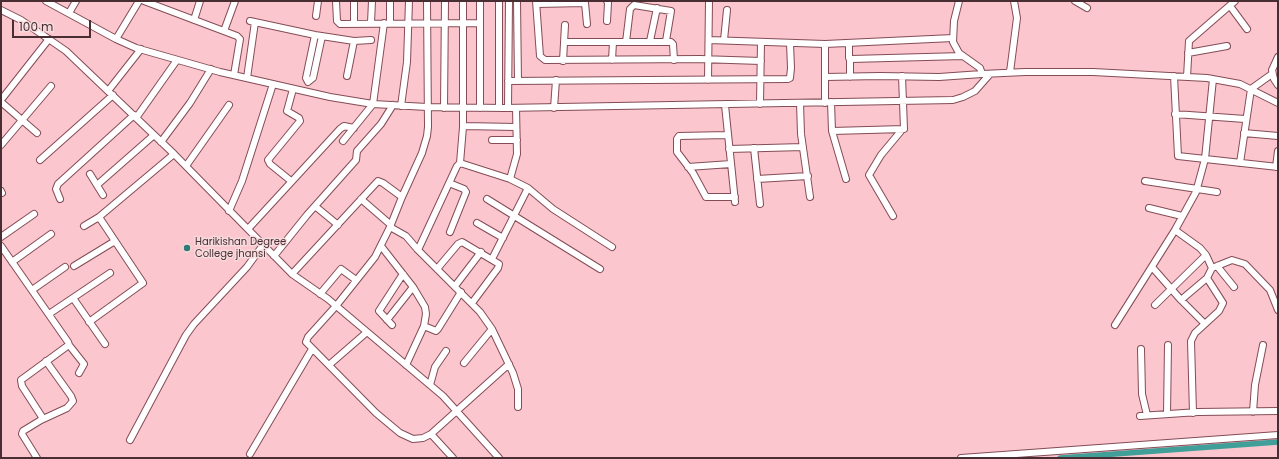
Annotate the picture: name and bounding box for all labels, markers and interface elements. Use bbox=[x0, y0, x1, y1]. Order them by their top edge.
scale bar bbox=[14, 12, 93, 38]
text: 100 m bbox=[19, 18, 53, 35]
place label: Harikishan Degree College jhansi bbox=[195, 236, 286, 260]
marker: Harikishan Degree College jhansi bbox=[182, 243, 192, 253]

